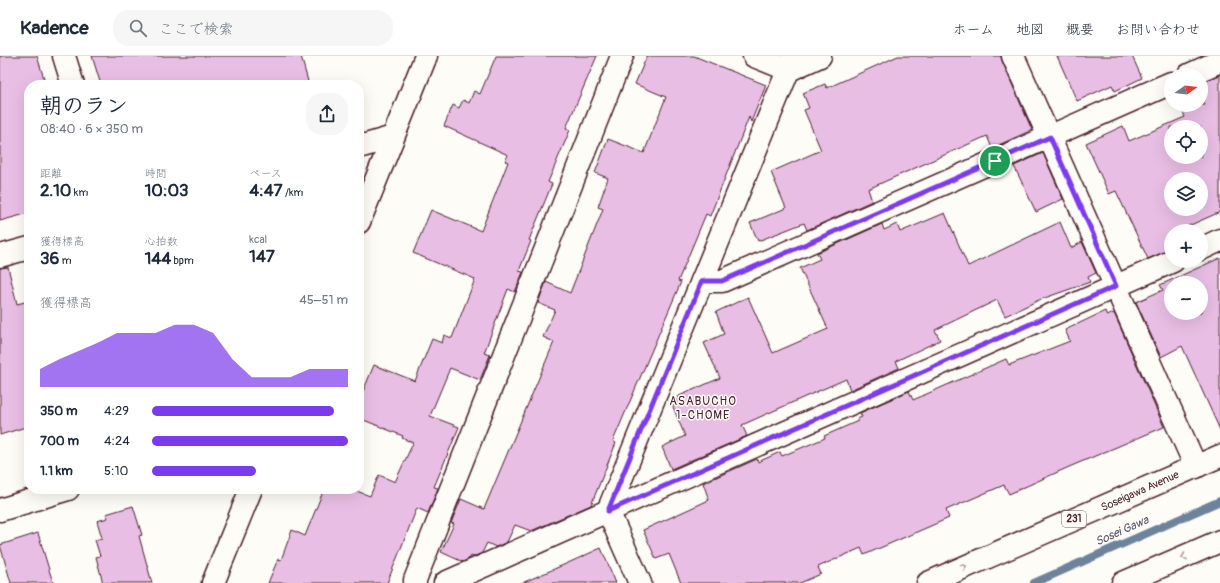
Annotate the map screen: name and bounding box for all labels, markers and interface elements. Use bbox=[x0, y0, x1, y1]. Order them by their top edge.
search box bbox=[113, 10, 393, 46]
text: Kadence bbox=[20, 16, 89, 40]
icon: search bbox=[127, 17, 149, 39]
text: ここで検索 bbox=[159, 20, 234, 39]
text: ホーム bbox=[953, 21, 994, 38]
text: 地図 bbox=[1016, 21, 1044, 38]
text: 概要 bbox=[1066, 21, 1094, 38]
text: お問い合わせ bbox=[1116, 21, 1200, 38]
north arrow bbox=[1164, 68, 1208, 112]
map controls bbox=[1164, 68, 1208, 320]
text: 朝のラン bbox=[40, 92, 128, 120]
button: share bbox=[306, 93, 348, 135]
button: locate bbox=[1164, 120, 1208, 164]
text: 08:40 · 6 × 350 m bbox=[40, 121, 143, 137]
pin bbox=[978, 144, 1012, 178]
icon: arrive bbox=[984, 150, 1006, 172]
text: 距離 bbox=[40, 167, 62, 180]
text: 時間 bbox=[145, 167, 167, 180]
text: ペース bbox=[249, 167, 282, 180]
button: layers bbox=[1164, 172, 1208, 216]
text: 2.10 bbox=[40, 180, 71, 201]
text: 10:03 bbox=[145, 180, 189, 201]
text: 4:47 bbox=[249, 180, 283, 201]
text: km bbox=[71, 186, 88, 199]
text: /km bbox=[283, 186, 303, 199]
button: + bbox=[1164, 224, 1208, 268]
text: kcal bbox=[249, 233, 267, 246]
text: 獲得標高 bbox=[40, 235, 84, 248]
text: 心拍数 bbox=[145, 235, 178, 248]
text: 147 bbox=[249, 246, 275, 267]
text: 36 bbox=[40, 248, 59, 269]
text: 144 bbox=[145, 248, 171, 269]
text: m bbox=[59, 254, 72, 267]
text: bpm bbox=[171, 254, 194, 267]
button: − bbox=[1164, 276, 1208, 320]
text: 45–51 m bbox=[299, 292, 348, 308]
text: 獲得標高 bbox=[40, 295, 92, 311]
district label: ASABUCHO 1-CHOME bbox=[669, 394, 737, 423]
text: 350 m bbox=[40, 403, 78, 419]
text: 4:29 bbox=[104, 403, 129, 419]
text: 700 m bbox=[40, 433, 79, 449]
text: 4:24 bbox=[104, 433, 130, 449]
text: 1.1 km bbox=[40, 463, 73, 479]
text: 5:10 bbox=[104, 463, 128, 479]
street label: Soseigawa Avenue bbox=[1099, 468, 1182, 514]
road number: 231 bbox=[1062, 511, 1086, 527]
water label: Sosei Gawa bbox=[1093, 512, 1152, 549]
one-way arrow bbox=[1181, 552, 1188, 560]
one-way arrow bbox=[961, 564, 968, 572]

